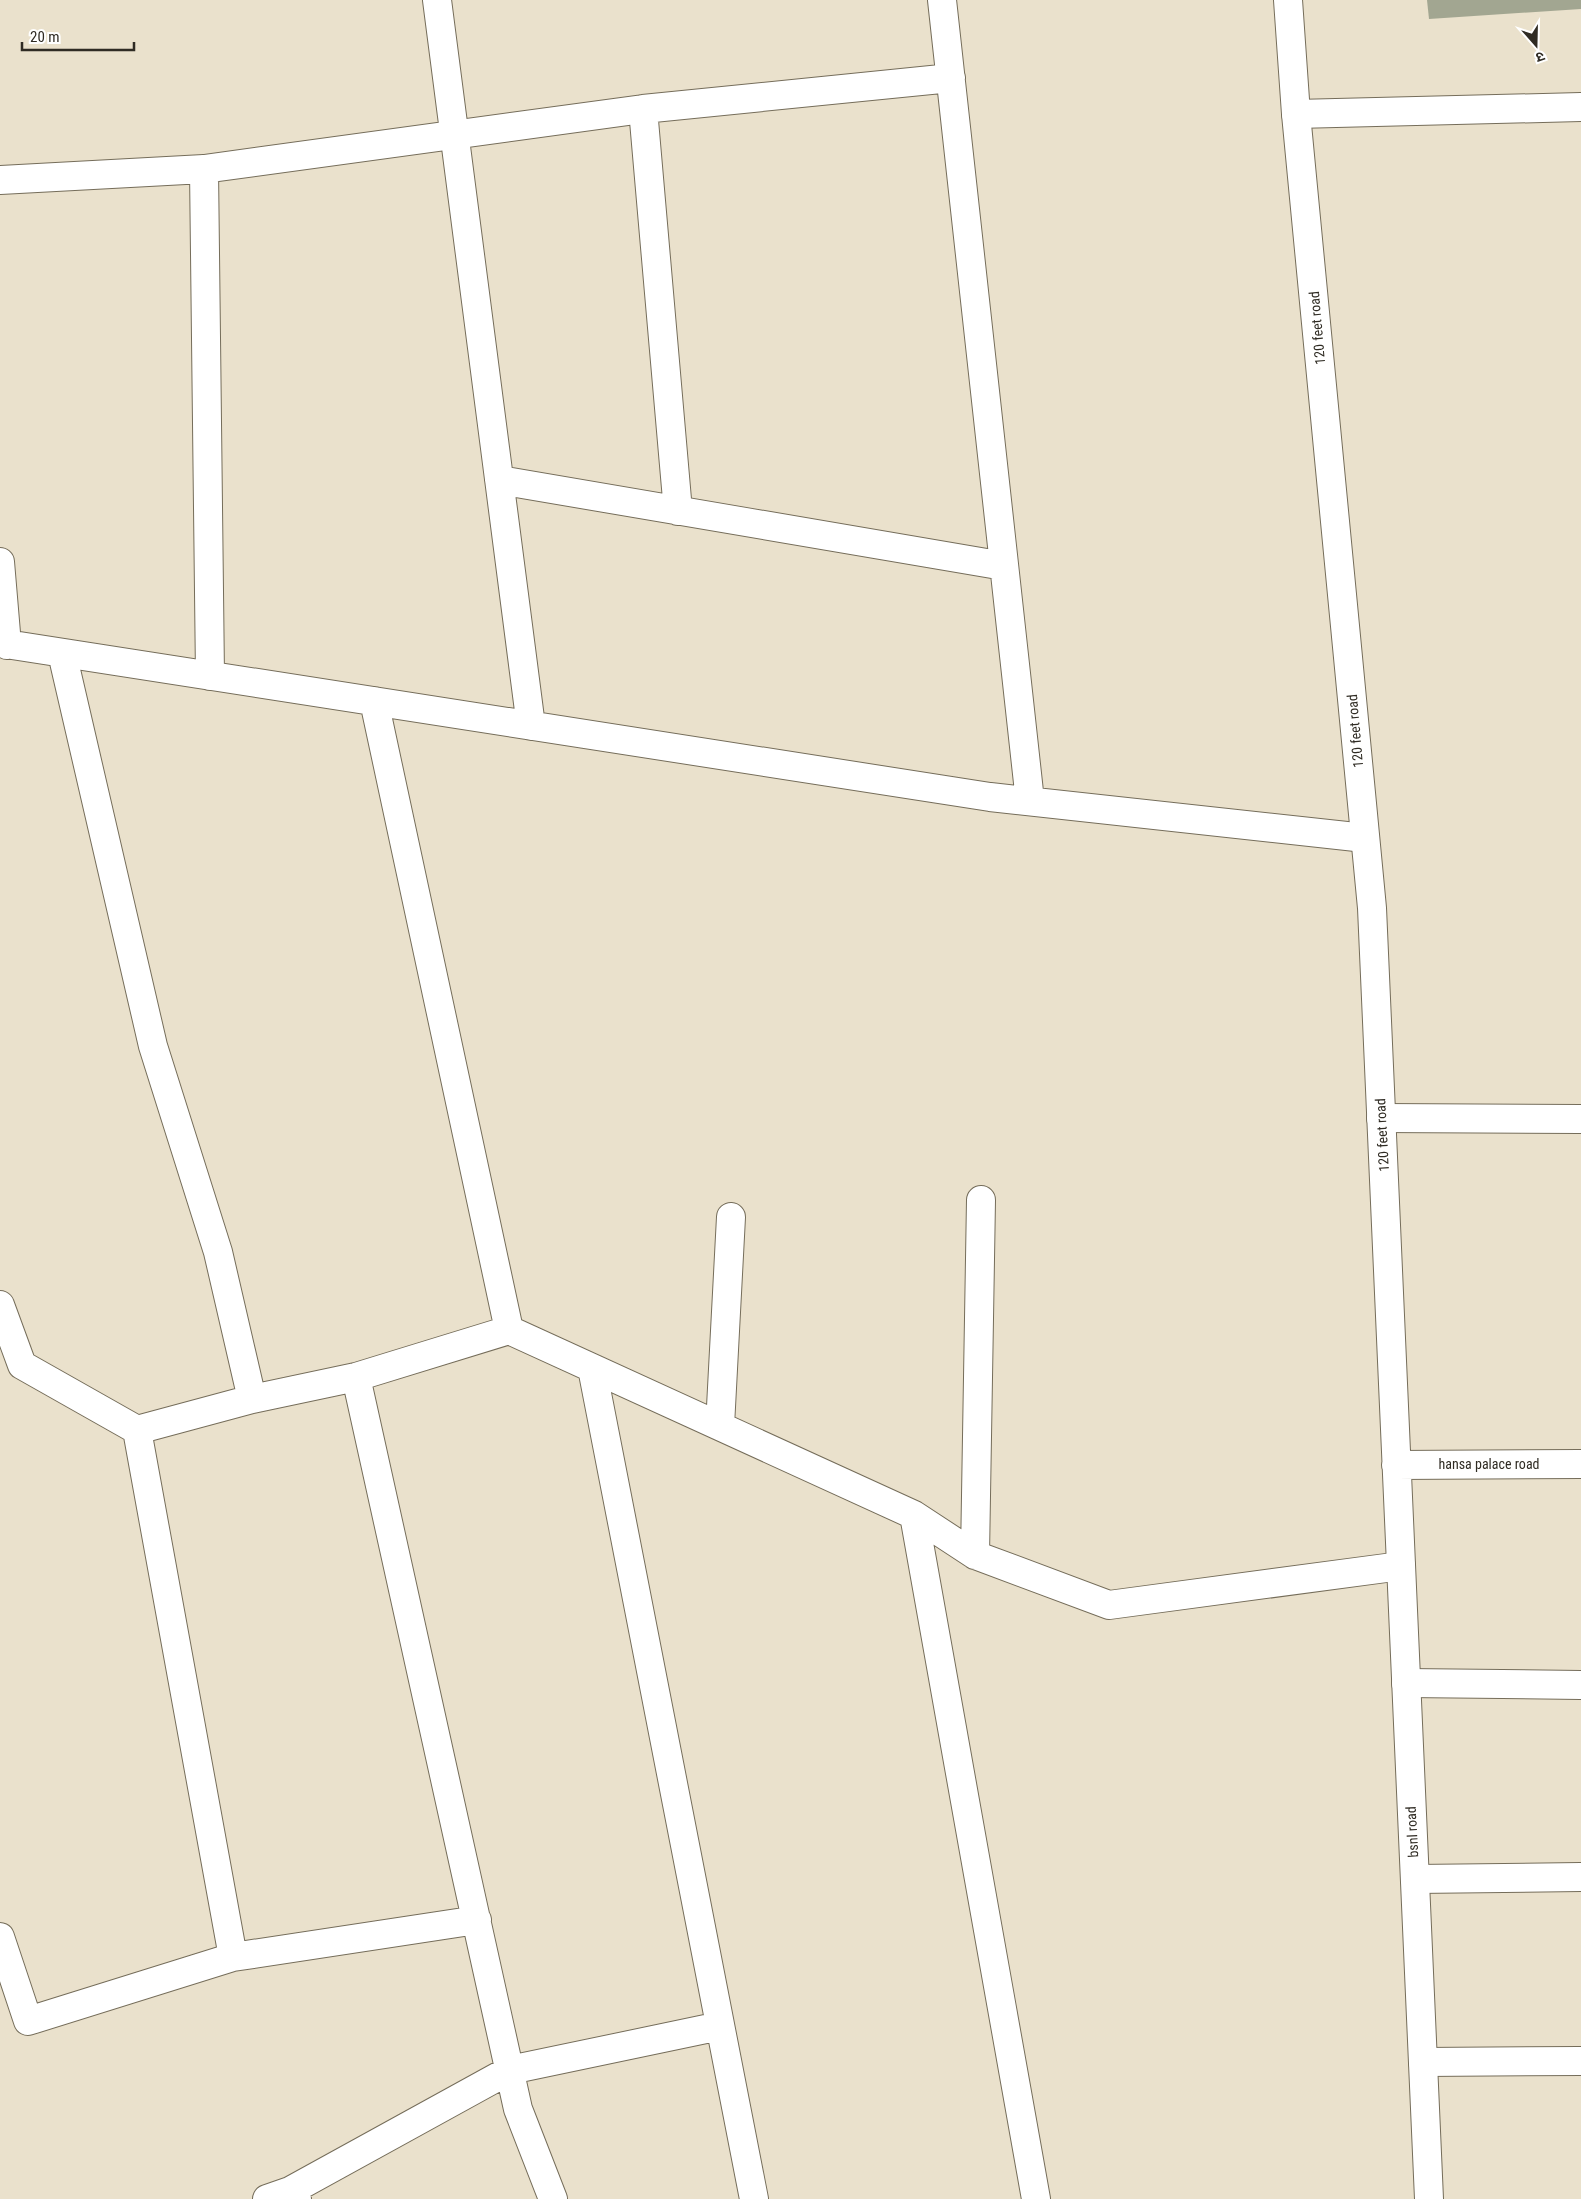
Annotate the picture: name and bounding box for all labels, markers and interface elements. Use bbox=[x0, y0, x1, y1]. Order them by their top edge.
scale bar bbox=[22, 20, 135, 52]
north arrow bbox=[1511, 20, 1561, 70]
text: 20 m bbox=[30, 28, 60, 46]
text: उ bbox=[1533, 48, 1547, 66]
street label: 120 feet road bbox=[1306, 291, 1328, 365]
street label: 120 feet road bbox=[1344, 694, 1366, 768]
street label: 120 feet road bbox=[1372, 1098, 1392, 1172]
street label: hansa palace road bbox=[1438, 1456, 1540, 1472]
street label: bsnl road bbox=[1403, 1806, 1421, 1858]

